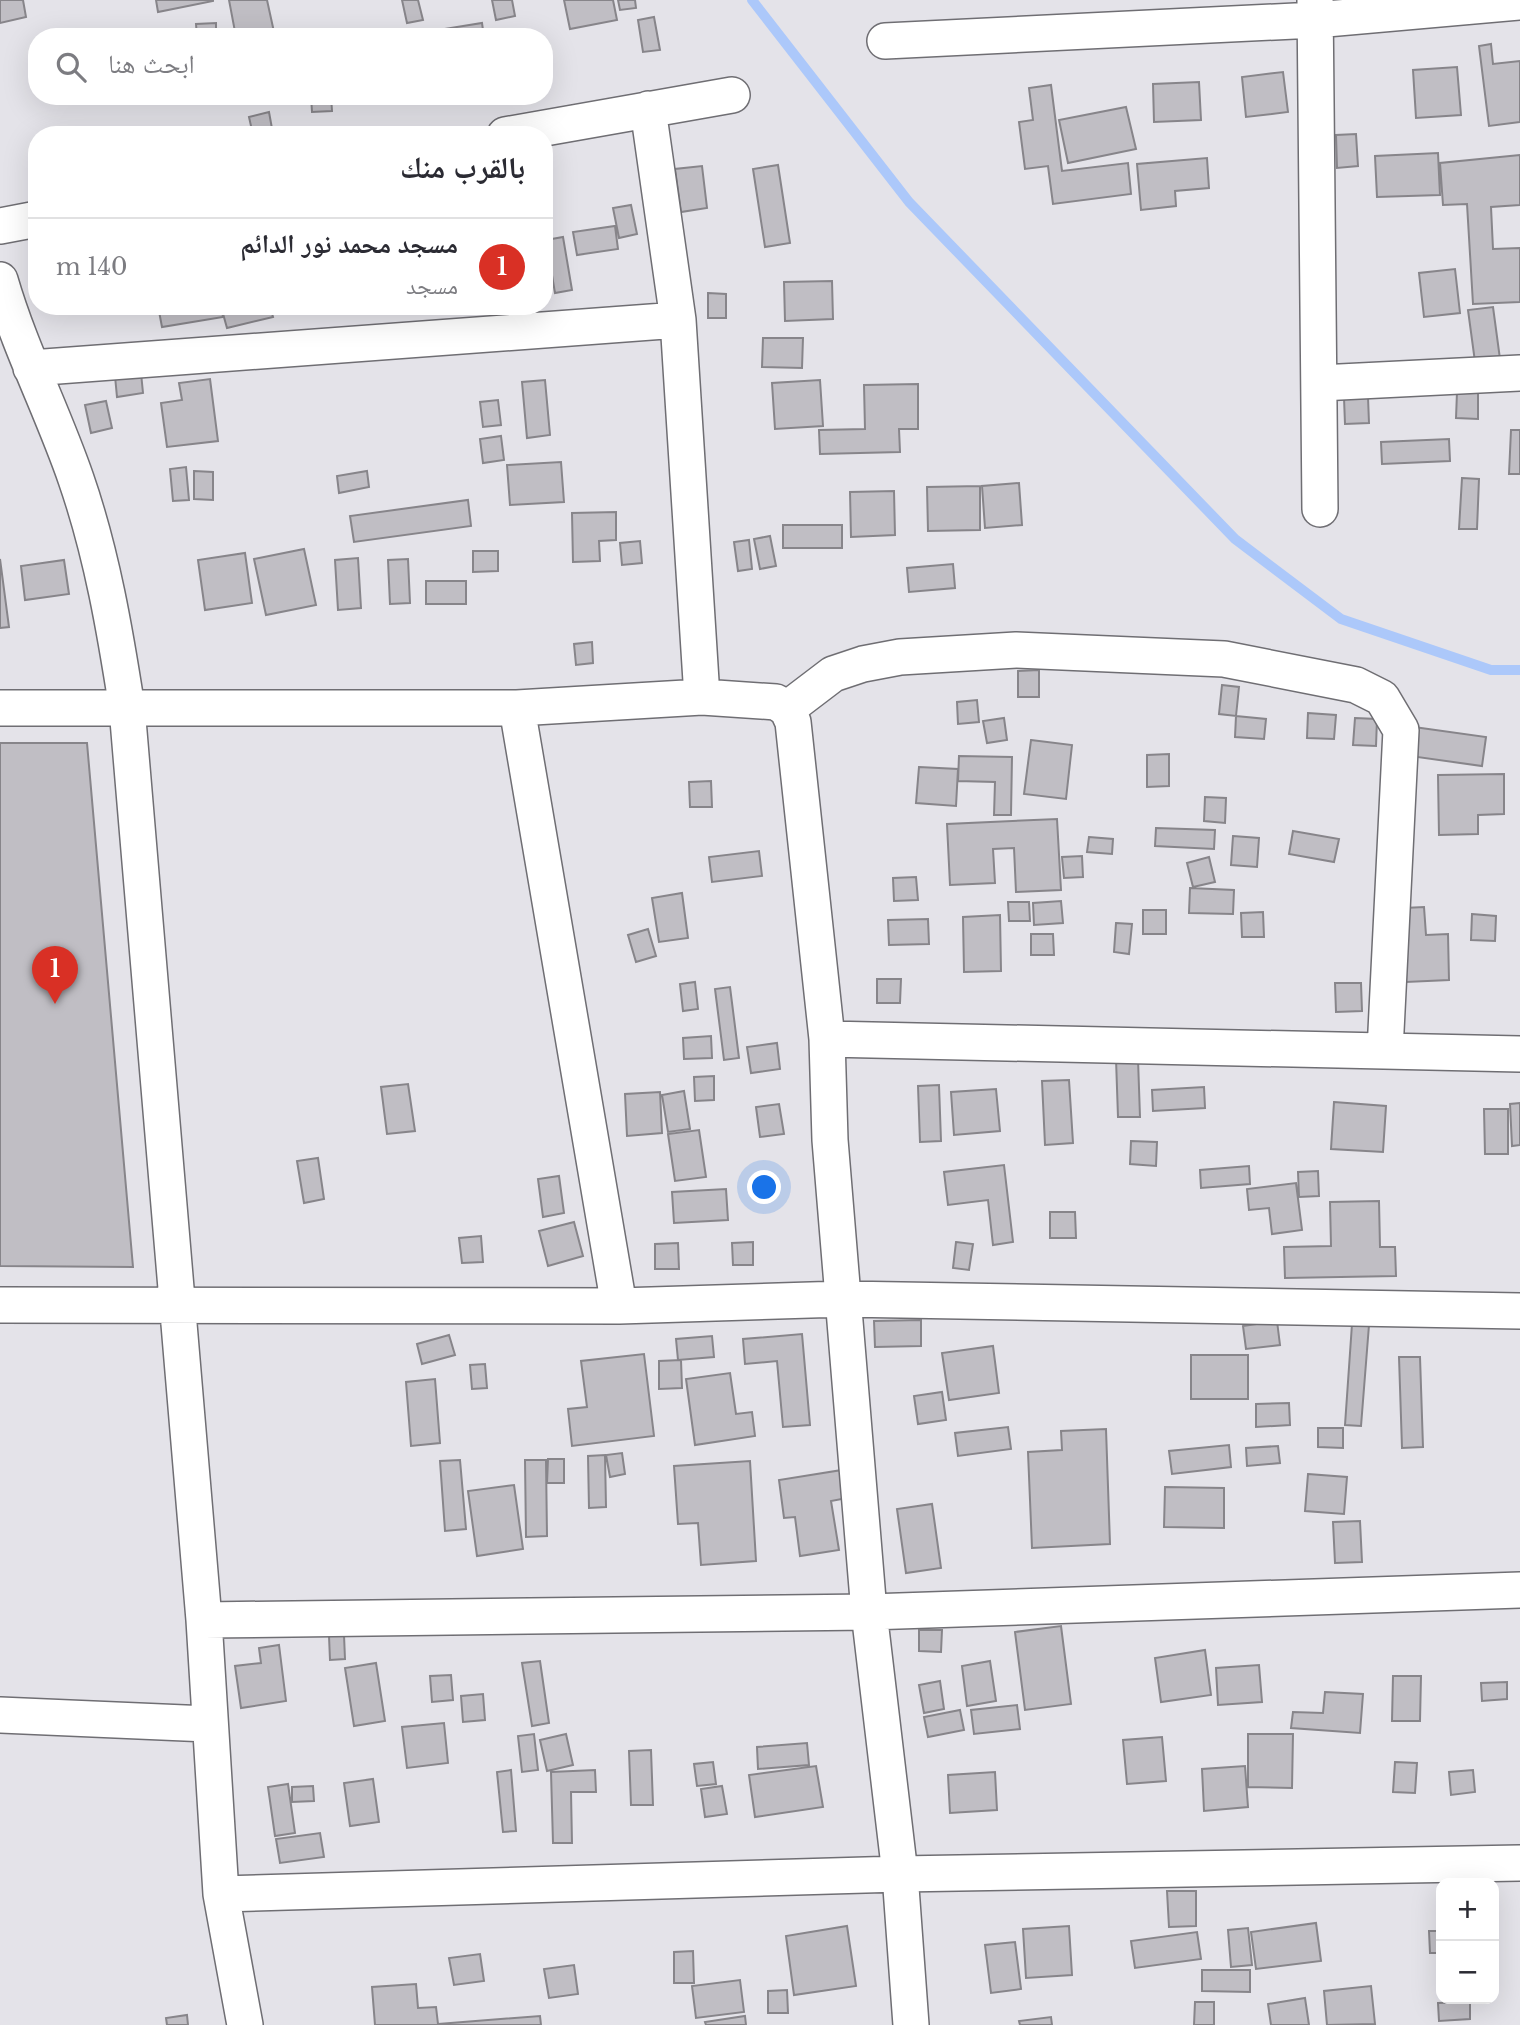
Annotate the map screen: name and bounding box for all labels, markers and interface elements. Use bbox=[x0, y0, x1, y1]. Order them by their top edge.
search box bbox=[28, 28, 553, 105]
icon: search bbox=[52, 48, 90, 86]
text: ابحث هنا bbox=[108, 48, 195, 80]
text: بالقرب منك bbox=[400, 149, 525, 186]
text: مسجد محمد نور الدائم bbox=[240, 228, 458, 260]
text: 140 m bbox=[56, 253, 127, 281]
text: 1 bbox=[497, 253, 507, 281]
text: مسجد bbox=[406, 272, 458, 300]
pin: 1 bbox=[32, 946, 78, 1004]
your location bbox=[747, 1170, 781, 1204]
map controls bbox=[1436, 1878, 1499, 2004]
button: + bbox=[1436, 1878, 1499, 1941]
button: − bbox=[1436, 1941, 1499, 2004]

